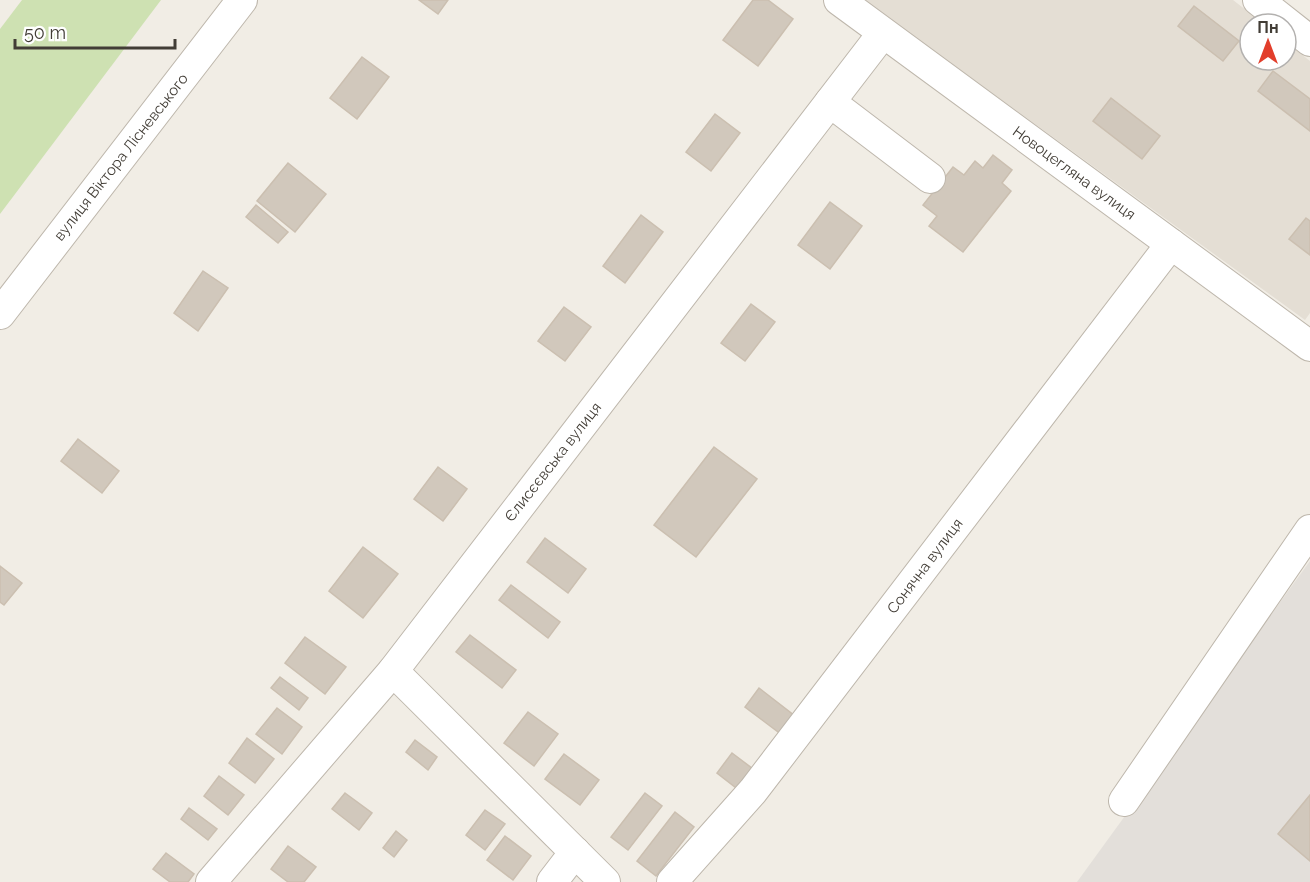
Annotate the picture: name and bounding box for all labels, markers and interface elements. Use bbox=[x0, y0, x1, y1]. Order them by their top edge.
scale bar bbox=[15, 12, 176, 50]
north arrow bbox=[1238, 12, 1298, 72]
text: Пн bbox=[1257, 18, 1279, 37]
text: 50 m bbox=[24, 22, 66, 43]
street label: вулиця Віктора Лісневського bbox=[50, 70, 192, 244]
street label: Новоцегляна вулиця bbox=[1009, 122, 1139, 224]
street label: Єлисєєвська вулиця bbox=[501, 399, 605, 525]
street label: Сонячна вулиця bbox=[883, 515, 967, 617]

